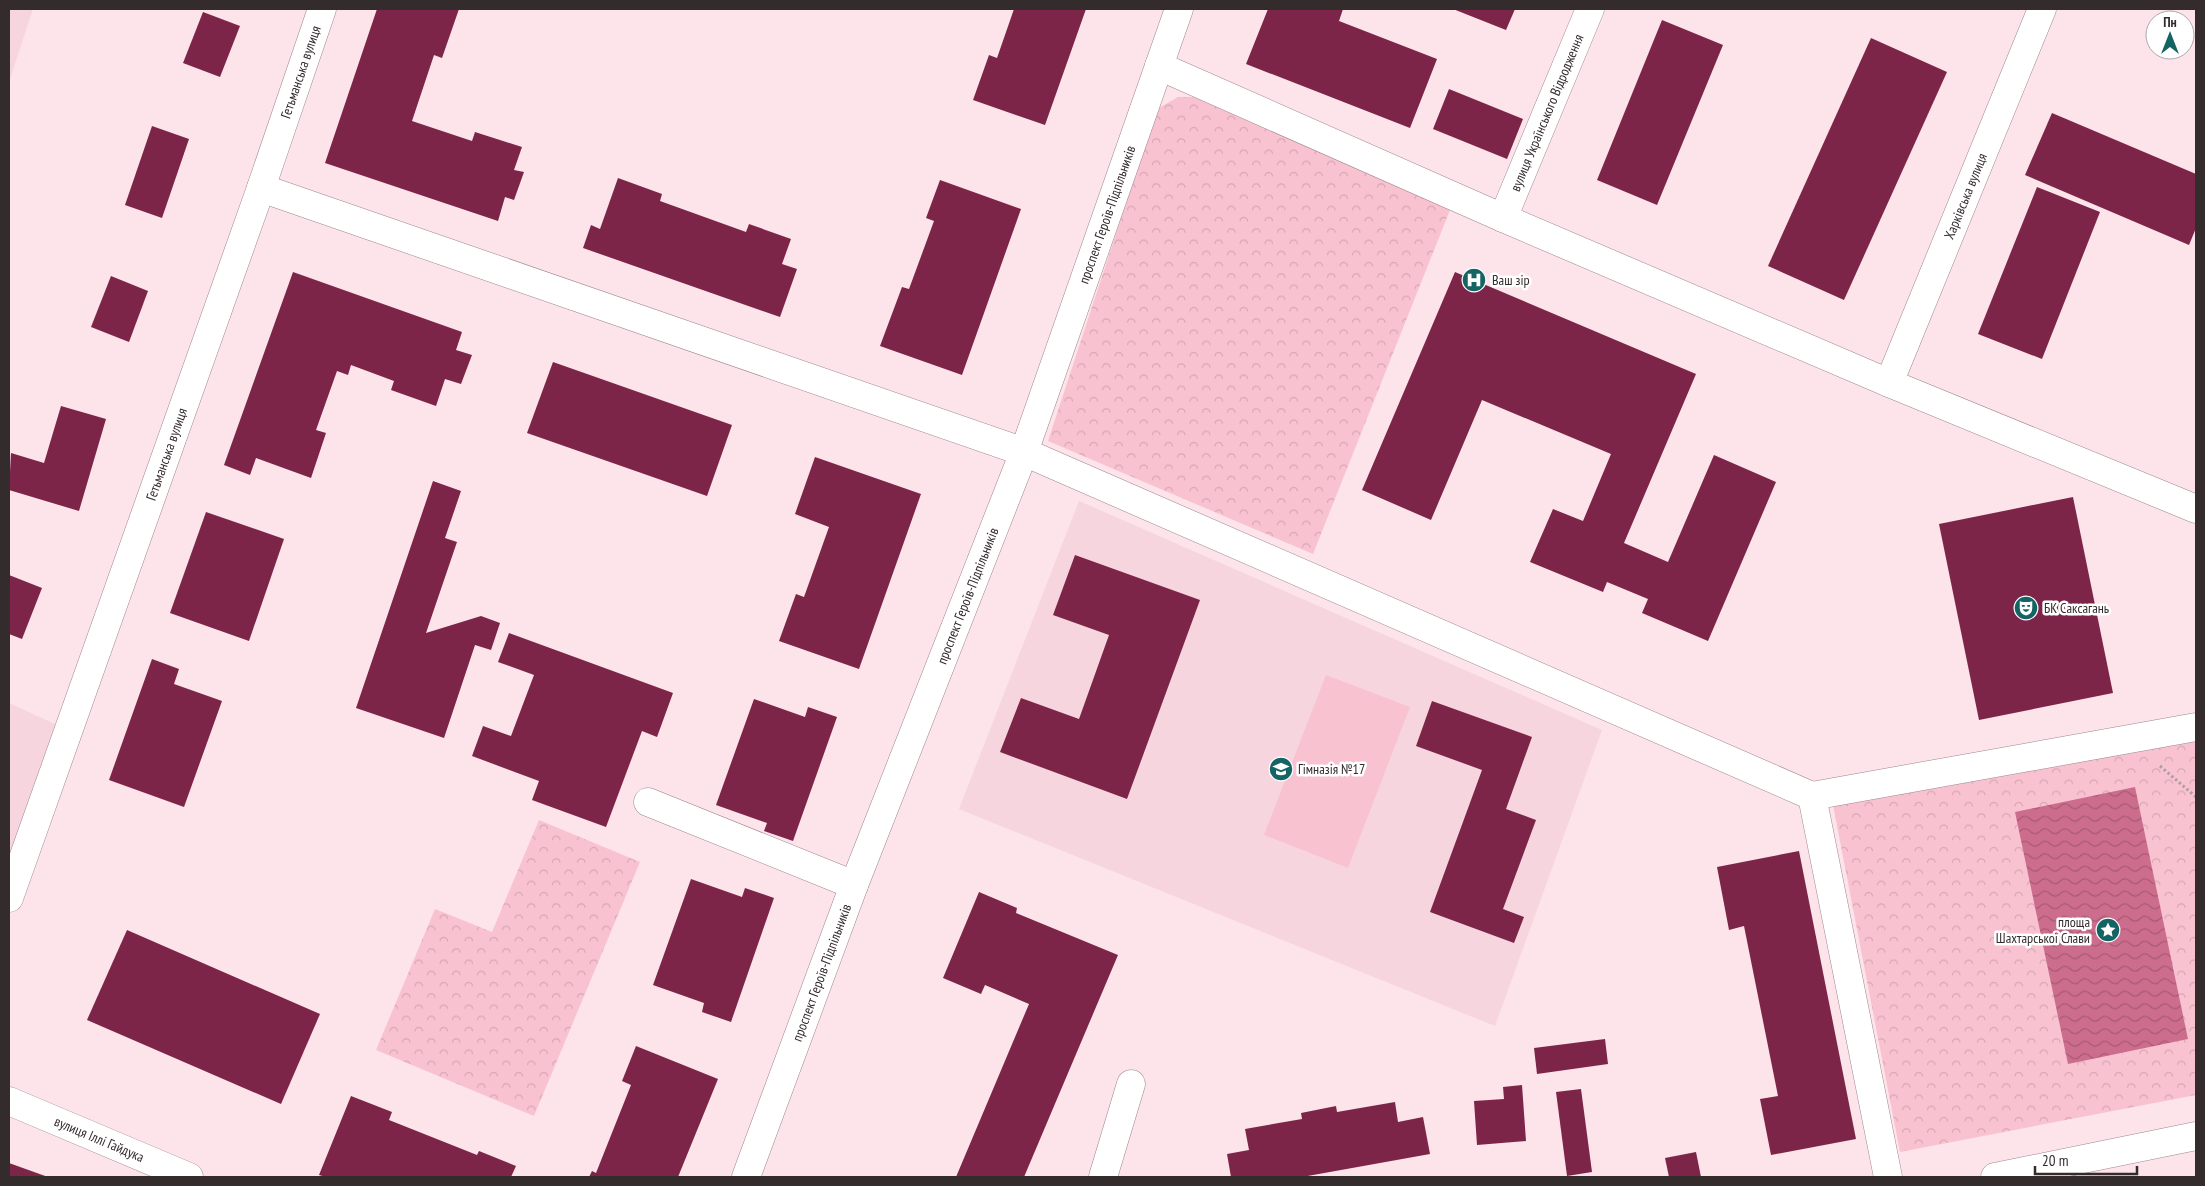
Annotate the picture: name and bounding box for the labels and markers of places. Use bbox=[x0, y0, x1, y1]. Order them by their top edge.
hospital icon: Ваш зір bbox=[1461, 267, 1487, 293]
place label: Ваш зір bbox=[1492, 271, 1530, 289]
theatre icon: БК Саксагань bbox=[2013, 595, 2039, 621]
place label: БК Саксагань bbox=[2044, 599, 2109, 617]
school or university icon: Гімназія №17 bbox=[1268, 756, 1294, 782]
place label: Гімназія №17 bbox=[1298, 760, 1365, 778]
place label: площа Шахтарської Слави bbox=[1996, 913, 2090, 947]
place icon: площа Шахтарської Слави bbox=[2095, 917, 2121, 943]

